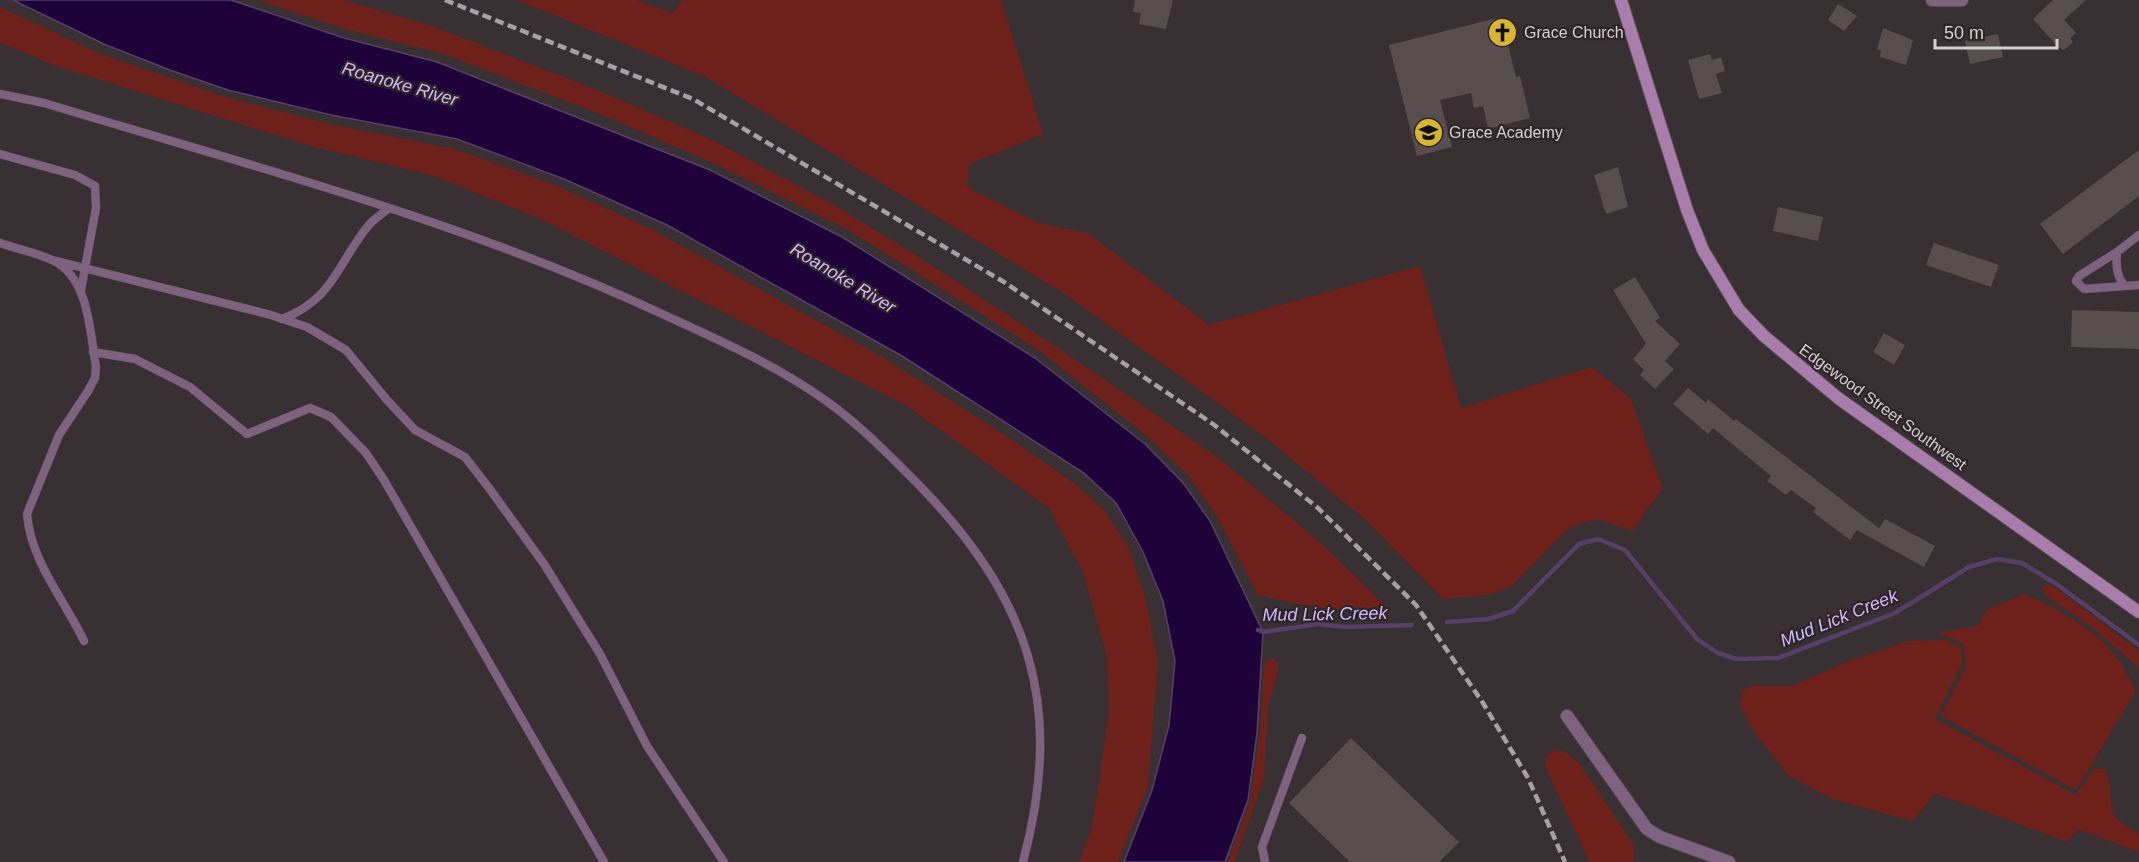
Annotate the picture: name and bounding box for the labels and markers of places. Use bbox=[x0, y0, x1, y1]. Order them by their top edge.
church icon: Grace Church bbox=[1487, 16, 1519, 48]
place label: Grace Church bbox=[1524, 24, 1624, 41]
school or university icon: Grace Academy bbox=[1412, 116, 1444, 148]
place label: Grace Academy bbox=[1449, 124, 1563, 141]

